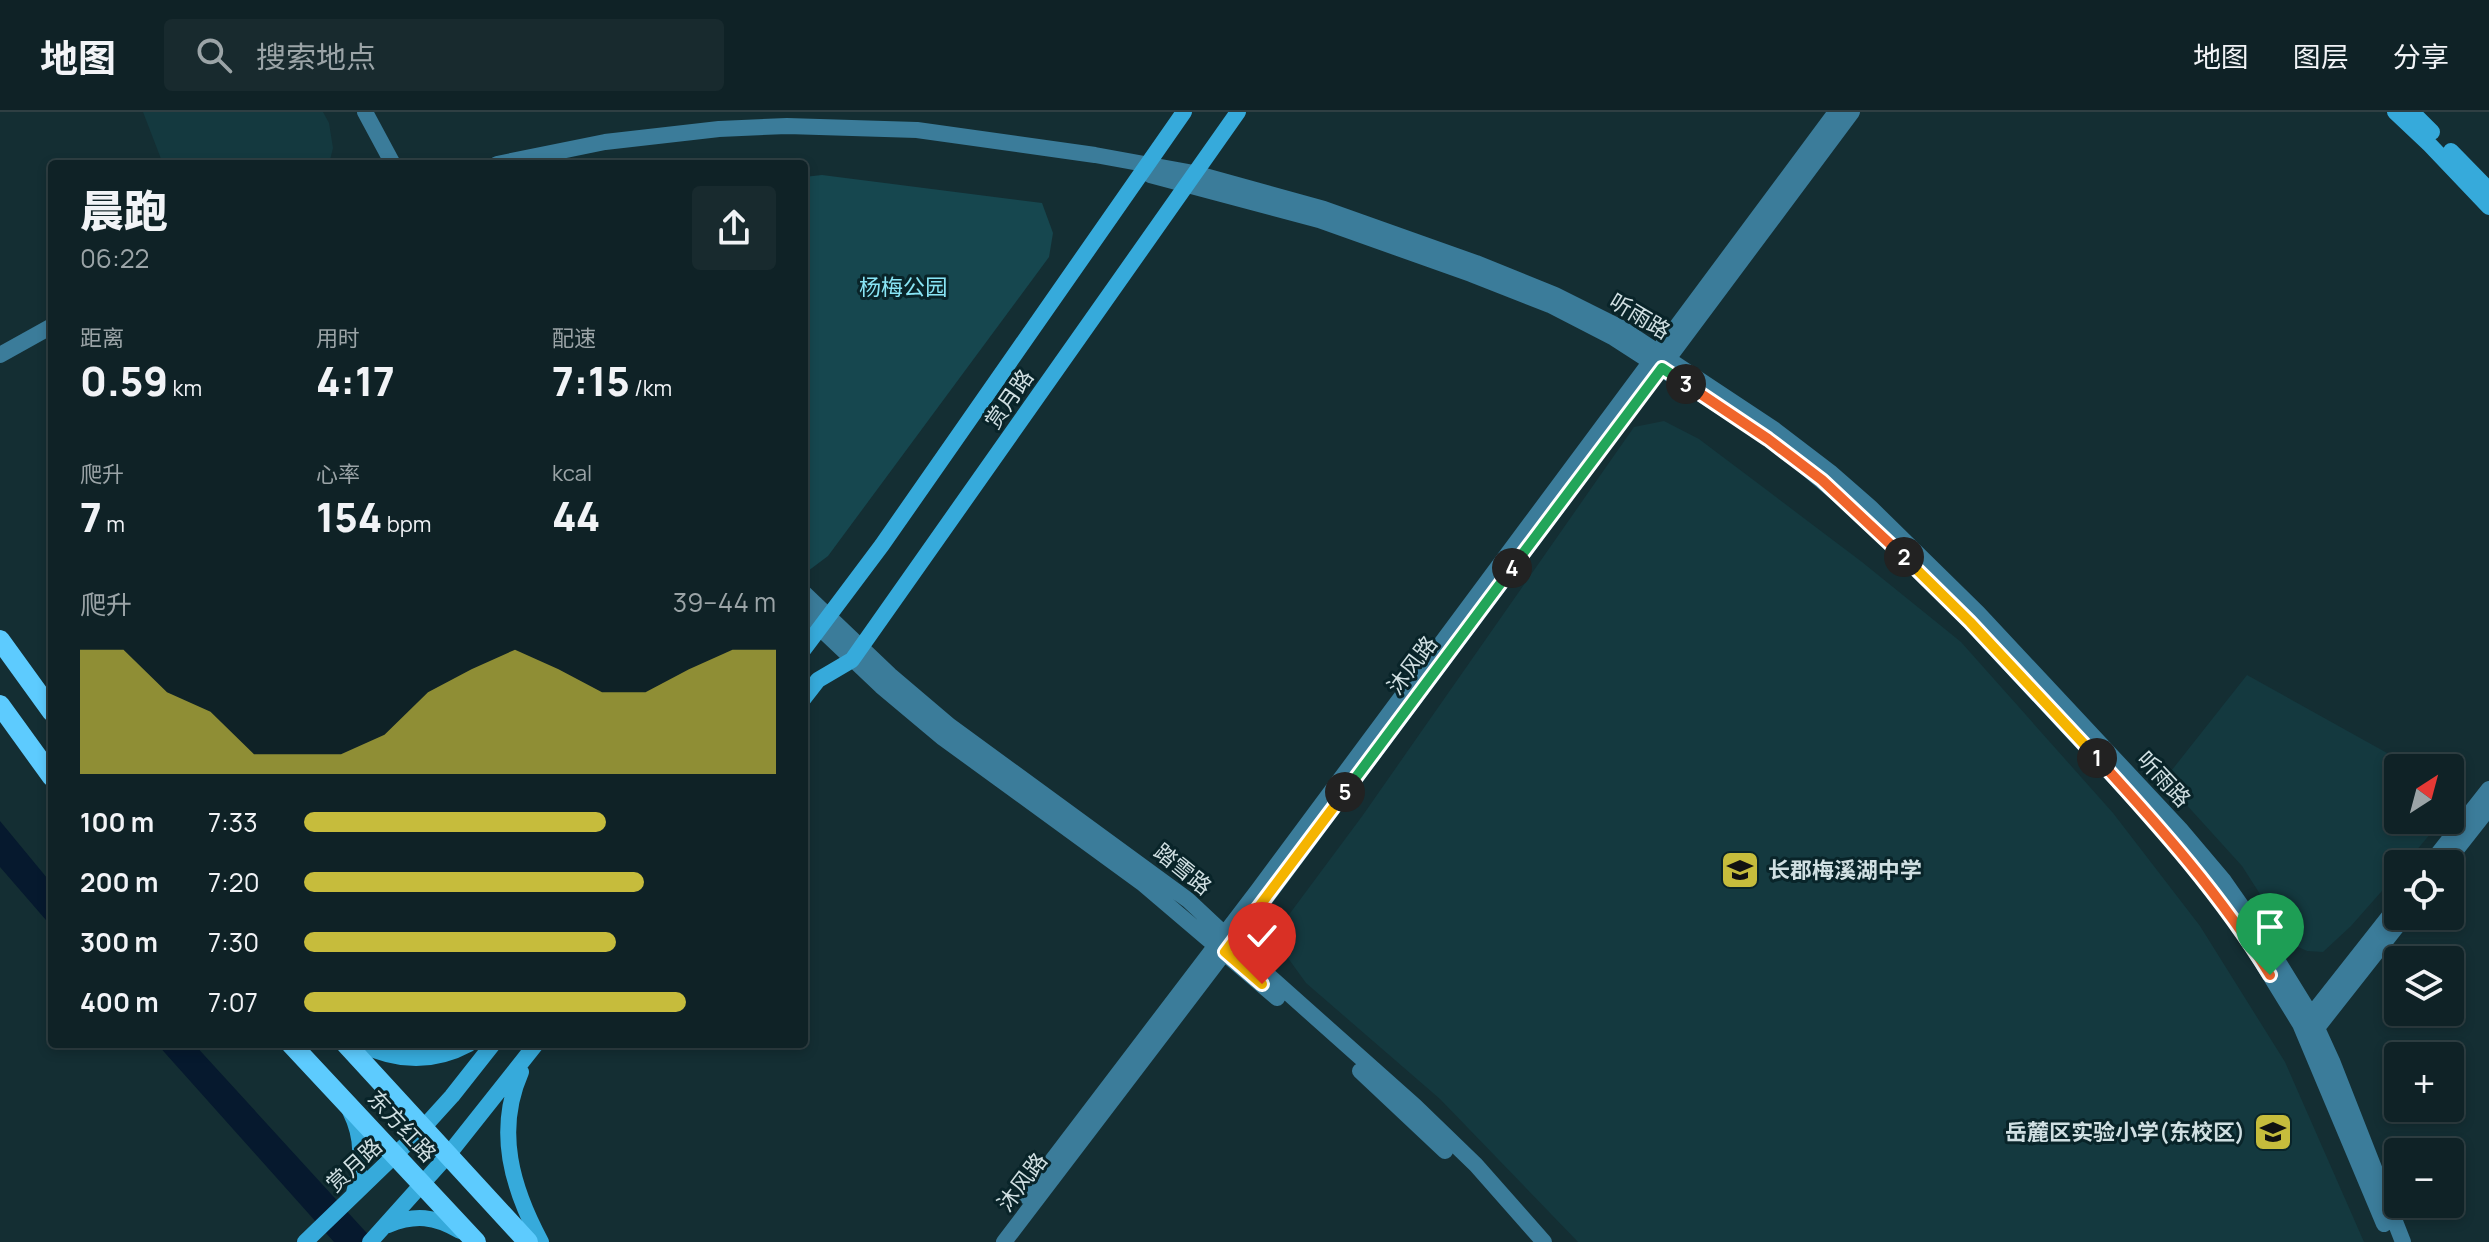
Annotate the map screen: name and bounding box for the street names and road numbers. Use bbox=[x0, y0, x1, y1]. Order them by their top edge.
street label: 听雨路 bbox=[1604, 286, 1676, 346]
street label: 赏月路 bbox=[978, 363, 1040, 435]
street label: 沐风路 bbox=[1380, 630, 1444, 700]
street label: 听雨路 bbox=[2131, 745, 2197, 813]
street label: 踏雪路 bbox=[1148, 837, 1218, 901]
street label: 东方红路 bbox=[361, 1084, 443, 1168]
street label: 赏月路 bbox=[320, 1132, 388, 1198]
street label: 沐风路 bbox=[990, 1147, 1054, 1217]

